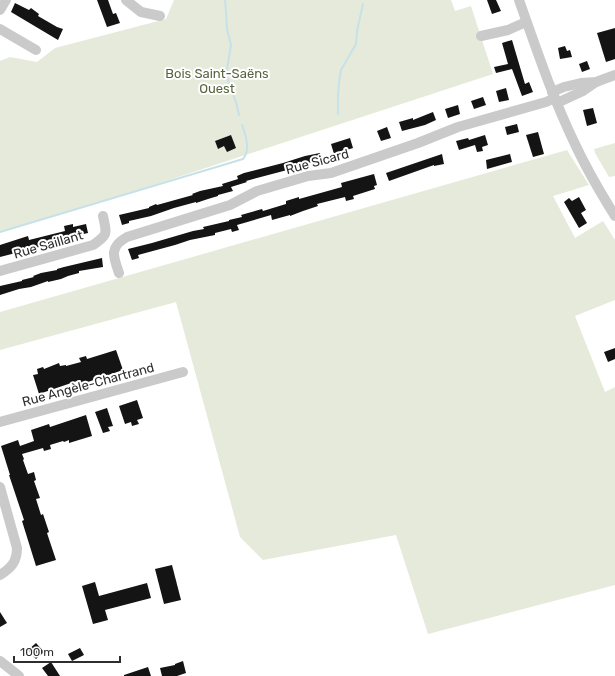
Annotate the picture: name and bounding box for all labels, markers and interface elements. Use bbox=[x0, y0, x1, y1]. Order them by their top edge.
park label: Bois Saint-Saëns Ouest bbox=[165, 66, 269, 96]
street label: Rue Sicard bbox=[284, 146, 350, 177]
street label: Rue Saillant bbox=[12, 227, 85, 262]
street label: Rue Angèle-Chartrand bbox=[20, 360, 156, 410]
scale bar bbox=[14, 638, 120, 664]
text: 100 m bbox=[20, 645, 54, 659]

